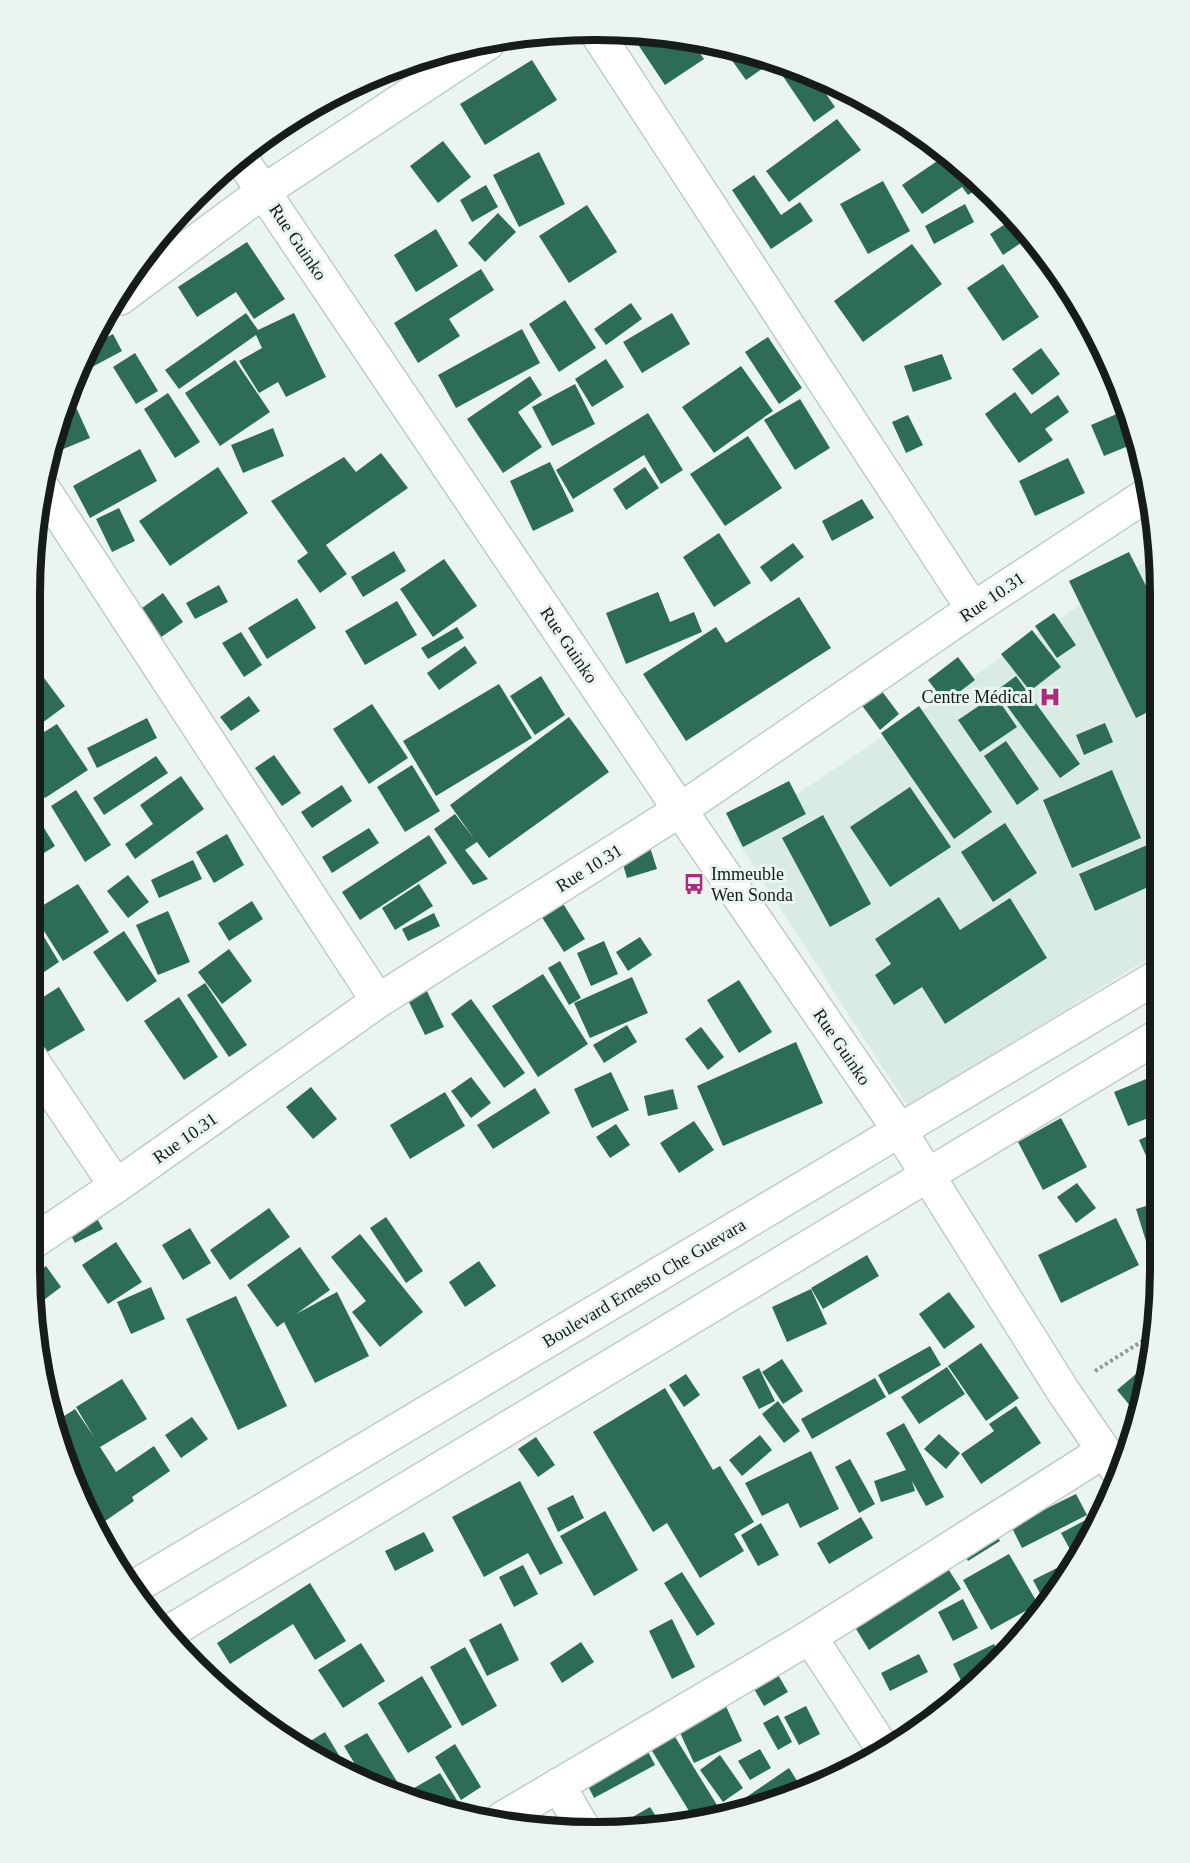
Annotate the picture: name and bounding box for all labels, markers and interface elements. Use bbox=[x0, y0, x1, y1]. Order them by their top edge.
street label: Rue Guinko bbox=[265, 200, 331, 284]
street label: Rue 10.31 bbox=[956, 568, 1028, 626]
street label: Rue Guinko bbox=[536, 603, 602, 687]
hospital icon: Centre Médical bbox=[1038, 685, 1062, 709]
place label: Centre Médical bbox=[922, 687, 1033, 707]
street label: Rue 10.31 bbox=[552, 840, 626, 896]
place label: Immeuble Wen Sonda bbox=[711, 864, 793, 905]
bus stop icon: Immeuble Wen Sonda bbox=[682, 872, 706, 896]
street label: Rue Guinko bbox=[809, 1005, 875, 1089]
street label: Rue 10.31 bbox=[149, 1109, 221, 1167]
street label: Boulevard Ernesto Che Guevara bbox=[539, 1214, 749, 1352]

